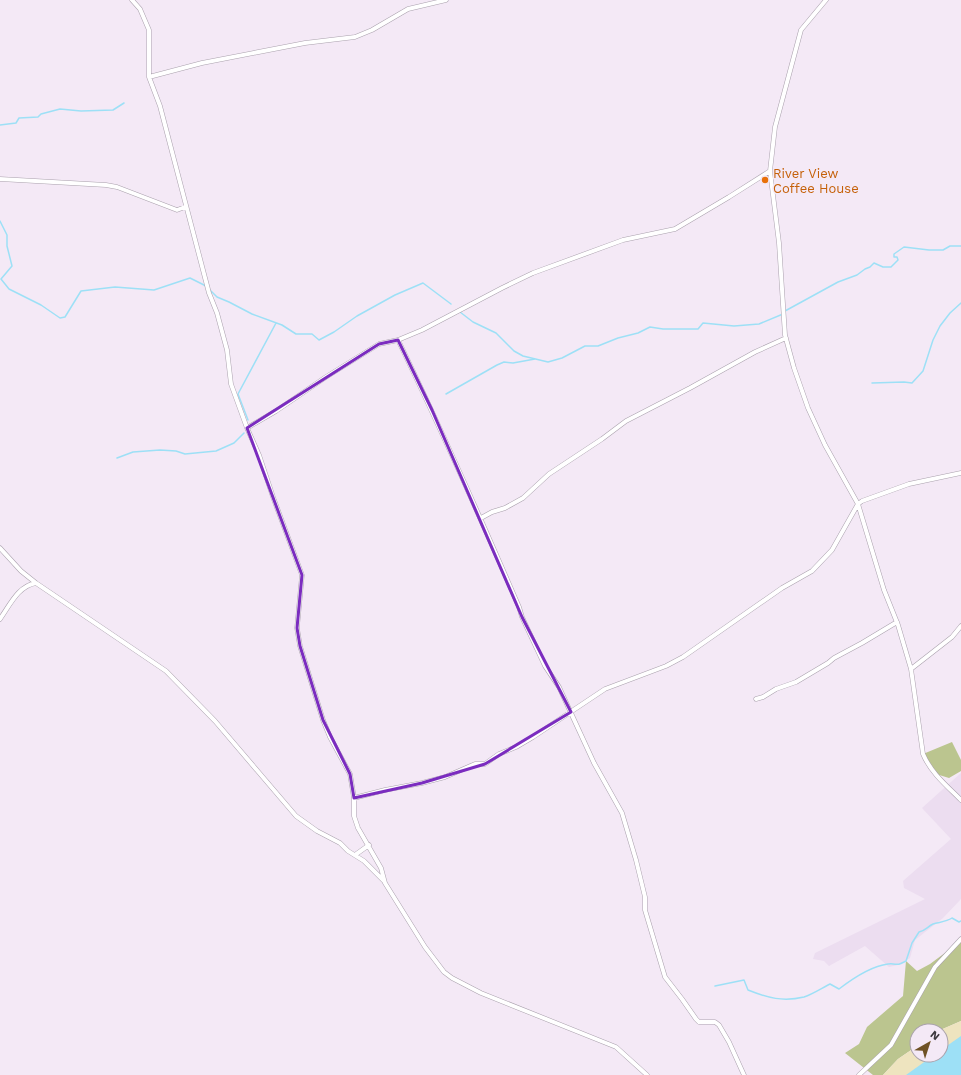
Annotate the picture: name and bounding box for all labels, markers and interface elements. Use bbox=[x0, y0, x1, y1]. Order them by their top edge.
place label: River View Coffee House bbox=[773, 166, 859, 196]
marker: River View Coffee House bbox=[760, 175, 770, 185]
north arrow bbox=[909, 1023, 949, 1063]
text: N bbox=[928, 1028, 942, 1043]

